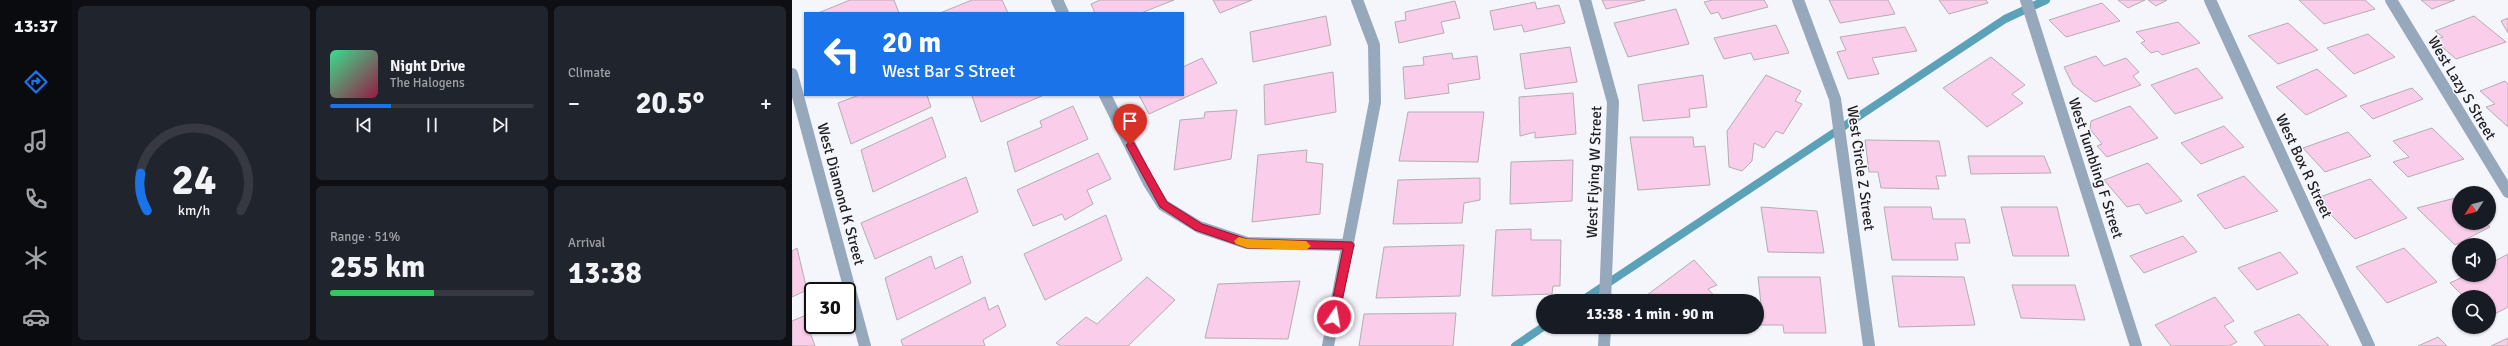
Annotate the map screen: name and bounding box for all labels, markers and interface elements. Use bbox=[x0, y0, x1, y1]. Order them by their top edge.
text: 13:37 bbox=[14, 15, 58, 37]
text: 20 m bbox=[882, 26, 941, 60]
icon: left bbox=[816, 28, 868, 80]
street label: West Lazy S Street bbox=[2424, 33, 2500, 143]
text: Night Drive bbox=[390, 57, 465, 75]
text: West Bar S Street bbox=[882, 60, 1015, 82]
text: Climate bbox=[568, 65, 611, 81]
icon: directions bbox=[22, 68, 50, 96]
text: The Halogens bbox=[390, 75, 465, 91]
text: 20.5° bbox=[635, 85, 705, 122]
text: − bbox=[568, 90, 580, 117]
text: + bbox=[760, 90, 772, 117]
street label: West Tumbling F Street bbox=[2065, 95, 2127, 241]
pin bbox=[1113, 104, 1147, 145]
street label: West Circle Z Street bbox=[1843, 104, 1879, 232]
street label: West Flying W Street bbox=[1583, 105, 1605, 239]
icon: arrive bbox=[1119, 110, 1141, 132]
street label: West Box R Street bbox=[2272, 111, 2336, 221]
icon: previous bbox=[353, 114, 375, 136]
icon: pause bbox=[421, 114, 443, 136]
icon: next bbox=[489, 114, 511, 136]
street label: West Diamond K Street bbox=[813, 121, 869, 267]
icon: music bbox=[22, 127, 50, 155]
text: 24 bbox=[172, 155, 216, 206]
icon: phone bbox=[22, 185, 50, 213]
north arrow bbox=[2452, 186, 2496, 230]
map controls bbox=[2452, 186, 2496, 334]
text: km/h bbox=[178, 202, 210, 219]
text: Range · 51% bbox=[330, 229, 400, 245]
text: Arrival bbox=[568, 235, 605, 251]
button: sound bbox=[2452, 238, 2496, 282]
icon: climate bbox=[22, 244, 50, 272]
text: 255 km bbox=[330, 249, 425, 286]
text: 13:38 bbox=[568, 255, 642, 292]
speed limit sign: 30 bbox=[804, 282, 856, 334]
button: search bbox=[2452, 290, 2496, 334]
position arrow bbox=[1313, 296, 1355, 338]
icon: car bbox=[22, 303, 50, 331]
text: 13:38 · 1 min · 90 m bbox=[1586, 305, 1714, 323]

